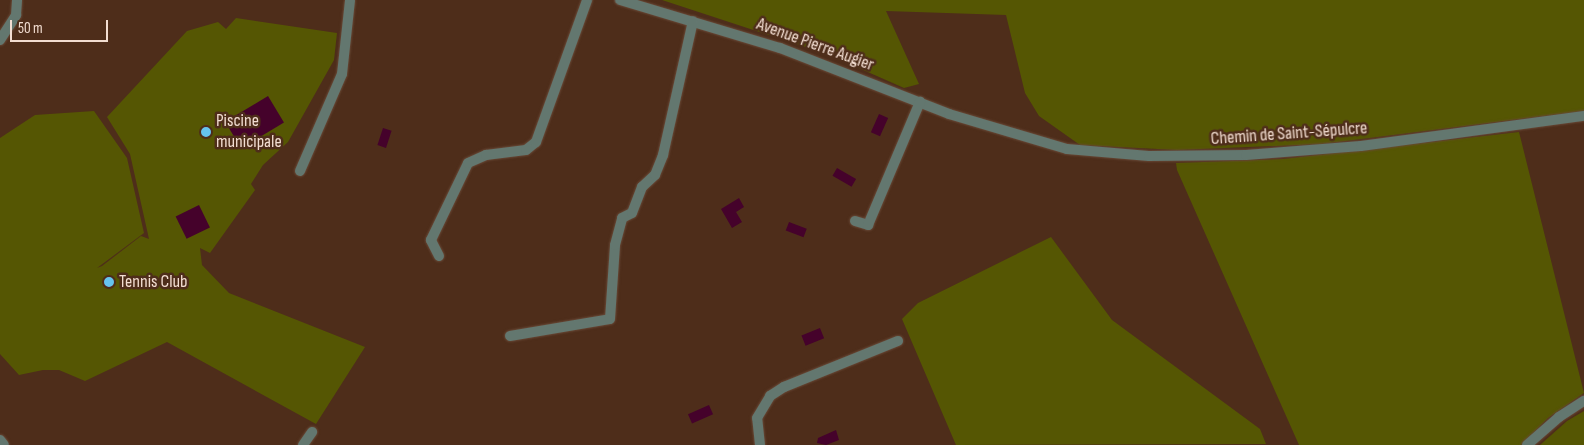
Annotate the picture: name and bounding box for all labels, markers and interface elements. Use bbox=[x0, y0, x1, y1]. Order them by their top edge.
scale bar bbox=[12, 10, 110, 42]
street label: Avenue Pierre Augier bbox=[753, 14, 877, 76]
text: 50 m bbox=[18, 19, 43, 38]
place label: Piscine municipale bbox=[216, 111, 282, 154]
street label: Chemin de Saint-Sépulcre bbox=[1210, 118, 1368, 150]
marker: Piscine municipale bbox=[200, 126, 212, 138]
place label: Tennis Club bbox=[119, 271, 188, 293]
marker: Tennis Club bbox=[103, 276, 115, 288]

